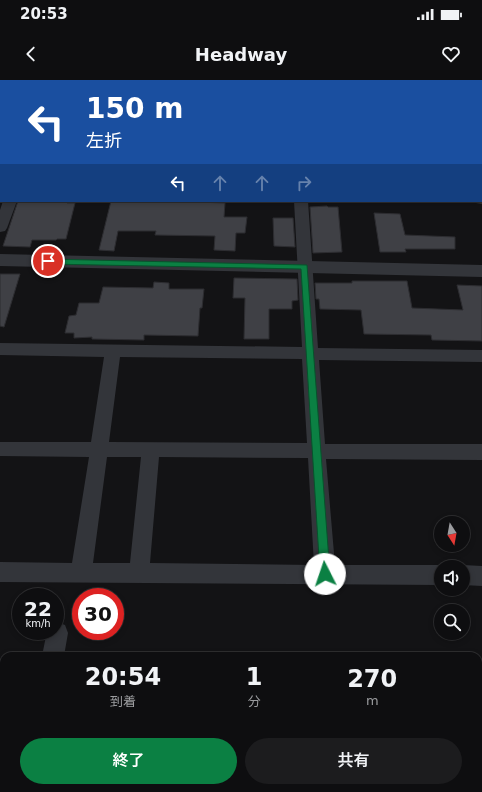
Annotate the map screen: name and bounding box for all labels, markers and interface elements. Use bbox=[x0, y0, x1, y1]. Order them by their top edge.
text: 20:53 bbox=[20, 5, 68, 23]
icon: back bbox=[20, 43, 42, 65]
icon: heart bbox=[440, 43, 462, 65]
text: Headway bbox=[195, 44, 287, 65]
text: 150 m bbox=[86, 92, 183, 125]
icon: left bbox=[20, 96, 72, 148]
text: 左折 bbox=[86, 130, 122, 151]
icon: left bbox=[167, 172, 189, 194]
icon: ahead bbox=[209, 172, 231, 194]
icon: ahead bbox=[251, 172, 273, 194]
icon: right bbox=[293, 172, 315, 194]
pin bbox=[31, 244, 65, 278]
icon: arrive bbox=[37, 250, 59, 272]
north arrow bbox=[434, 516, 470, 552]
map controls bbox=[434, 516, 470, 640]
position arrow bbox=[304, 553, 346, 595]
button: sound bbox=[434, 560, 470, 596]
speed limit sign: 30 bbox=[72, 588, 124, 640]
text: 22 bbox=[24, 597, 52, 621]
button: search bbox=[434, 604, 470, 640]
text: km/h bbox=[25, 618, 51, 629]
text: 20:54 bbox=[85, 663, 161, 691]
text: 1 bbox=[246, 663, 262, 691]
text: 270 bbox=[347, 665, 397, 693]
text: m bbox=[366, 693, 379, 708]
text: 到着 bbox=[110, 694, 136, 709]
text: 分 bbox=[248, 694, 261, 709]
button: 終了 bbox=[20, 738, 237, 784]
button: 共有 bbox=[245, 738, 462, 784]

